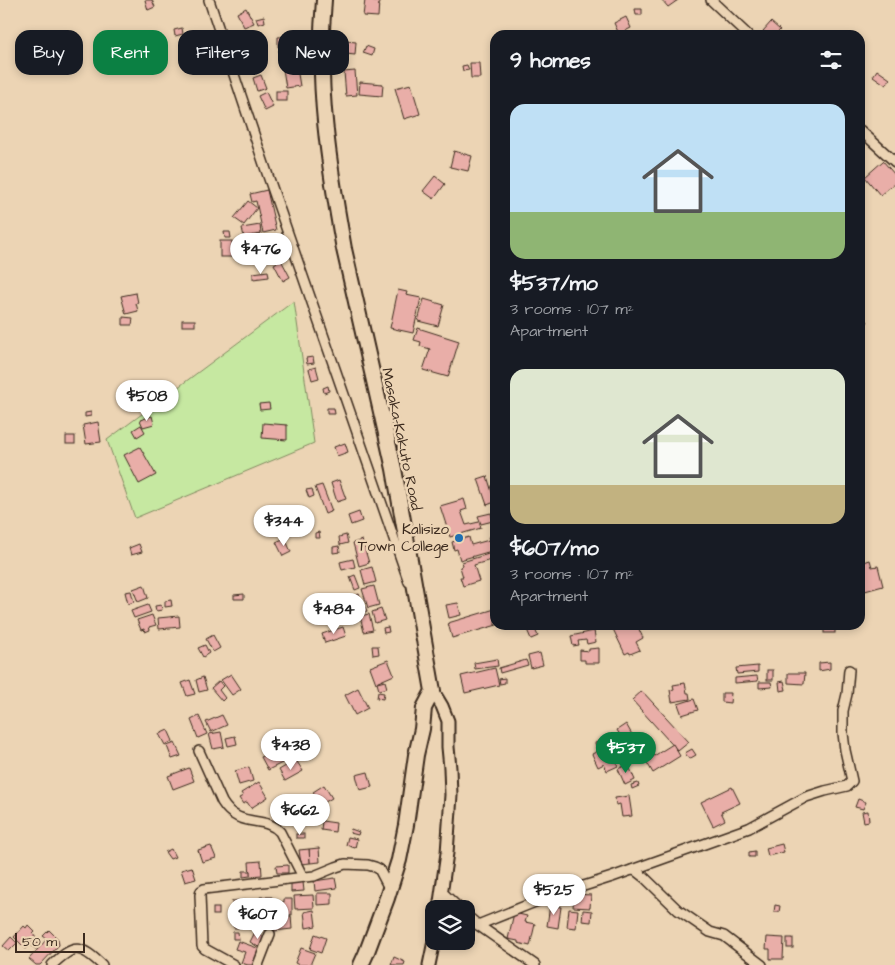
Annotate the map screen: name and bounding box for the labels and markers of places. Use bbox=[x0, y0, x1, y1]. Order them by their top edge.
pin: $476 bbox=[231, 232, 291, 275]
pin: $508 bbox=[117, 380, 177, 422]
pin: $344 bbox=[254, 504, 314, 547]
place label: Kalisizo Town College bbox=[358, 519, 450, 558]
marker: Kalisizo Town College bbox=[453, 532, 465, 544]
pin: $484 bbox=[304, 592, 364, 635]
pin: $438 bbox=[261, 728, 321, 771]
pin: $537 bbox=[596, 732, 656, 774]
pin: $662 bbox=[270, 794, 330, 836]
pin: $525 bbox=[524, 874, 584, 916]
pin: $607 bbox=[228, 898, 288, 940]

